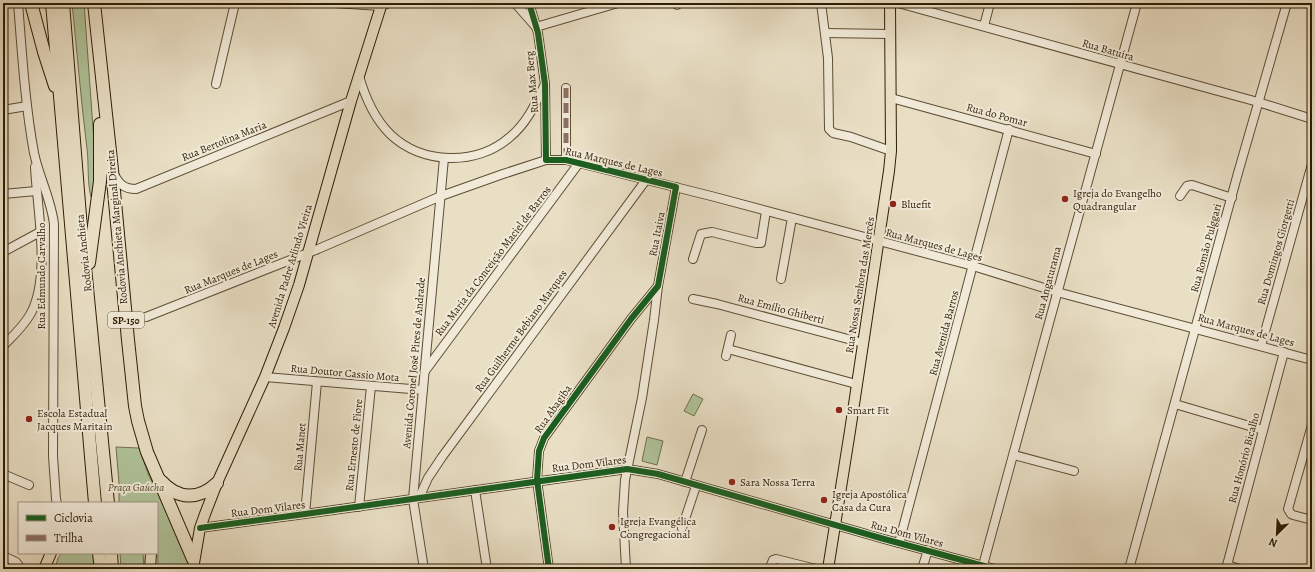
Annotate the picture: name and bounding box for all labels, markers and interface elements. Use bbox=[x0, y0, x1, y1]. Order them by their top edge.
street label: Rua Batuíra bbox=[1080, 35, 1136, 65]
street label: Rua Max Berg bbox=[522, 50, 542, 114]
street label: Rua do Pomar bbox=[965, 100, 1029, 130]
street label: Rua Bertolina Maria bbox=[179, 117, 269, 165]
street label: Rua Marques de Lages bbox=[564, 143, 664, 181]
street label: Rodovia Anchieta Marginal Direita bbox=[103, 148, 131, 305]
street label: Rua Maria da Conceição Maciel de Barros bbox=[431, 183, 555, 339]
place label: Igreja do Evangelho Quadrangular bbox=[1073, 186, 1162, 214]
marker: Igreja do Evangelho Quadrangular bbox=[1060, 194, 1070, 204]
place label: Bluefit bbox=[901, 197, 932, 212]
street label: Rua Domingos Giorgetti bbox=[1254, 197, 1298, 307]
marker: Bluefit bbox=[888, 199, 898, 209]
street label: Avenida Padre Arlindo Vieira bbox=[264, 201, 316, 331]
street label: Rua Romão Pulggari bbox=[1187, 202, 1225, 294]
street label: Rua Itaiva bbox=[645, 209, 669, 258]
street label: Rodovia Anchieta bbox=[72, 213, 96, 293]
street label: Rua Nossa Senhora das Mercês bbox=[842, 216, 878, 354]
street label: Rua Edmundo Carvalho bbox=[34, 222, 49, 329]
street label: Rua Marques de Lages bbox=[884, 225, 984, 265]
street label: Rua Angaturama bbox=[1031, 244, 1065, 321]
street label: Rua Marques de Lages bbox=[182, 246, 280, 298]
street label: Rua Guilherme Bebiano Marques bbox=[471, 267, 571, 395]
street label: Avenida Coronel José Pires de Andrade bbox=[399, 277, 429, 450]
street label: Rua Avenida Barros bbox=[925, 289, 963, 377]
street label: Rua Emílio Ghiberti bbox=[736, 290, 826, 328]
street label: Rua Marques de Lages bbox=[1196, 310, 1296, 350]
road number: SP-150 bbox=[108, 312, 144, 328]
street label: Rua Doutor Cassio Mota bbox=[290, 361, 401, 385]
street label: Rua Abagiba bbox=[531, 381, 576, 436]
street label: Rua Ernesto de Fiore bbox=[342, 398, 366, 492]
place label: Smart Fit bbox=[847, 403, 890, 418]
marker: Smart Fit bbox=[834, 405, 844, 415]
place label: Escola Estadual Jacques Maritain bbox=[37, 406, 113, 434]
street label: Rua Honório Bicalho bbox=[1225, 411, 1263, 505]
marker: Escola Estadual Jacques Maritain bbox=[24, 414, 34, 424]
street label: Rua Manet bbox=[290, 422, 310, 472]
street label: Rua Dom Vilares bbox=[551, 452, 627, 476]
place label: Sara Nossa Terra bbox=[740, 475, 816, 490]
marker: Sara Nossa Terra bbox=[727, 477, 737, 487]
park label: Praça Gaúcha bbox=[108, 480, 164, 495]
place label: Igreja Apostólica Casa da Cura bbox=[832, 487, 908, 515]
marker: Igreja Apostólica Casa da Cura bbox=[819, 495, 829, 505]
street label: Rua Dom Vilares bbox=[230, 497, 306, 521]
legend bbox=[18, 502, 158, 554]
text: Ciclovia bbox=[54, 510, 93, 526]
place label: Igreja Evangélica Congregacional bbox=[620, 514, 697, 542]
north arrow bbox=[1257, 514, 1297, 554]
street label: Rua Dom Vilares bbox=[869, 517, 945, 551]
marker: Igreja Evangélica Congregacional bbox=[607, 522, 617, 532]
text: Trilha bbox=[54, 530, 84, 546]
text: N bbox=[1266, 534, 1280, 551]

